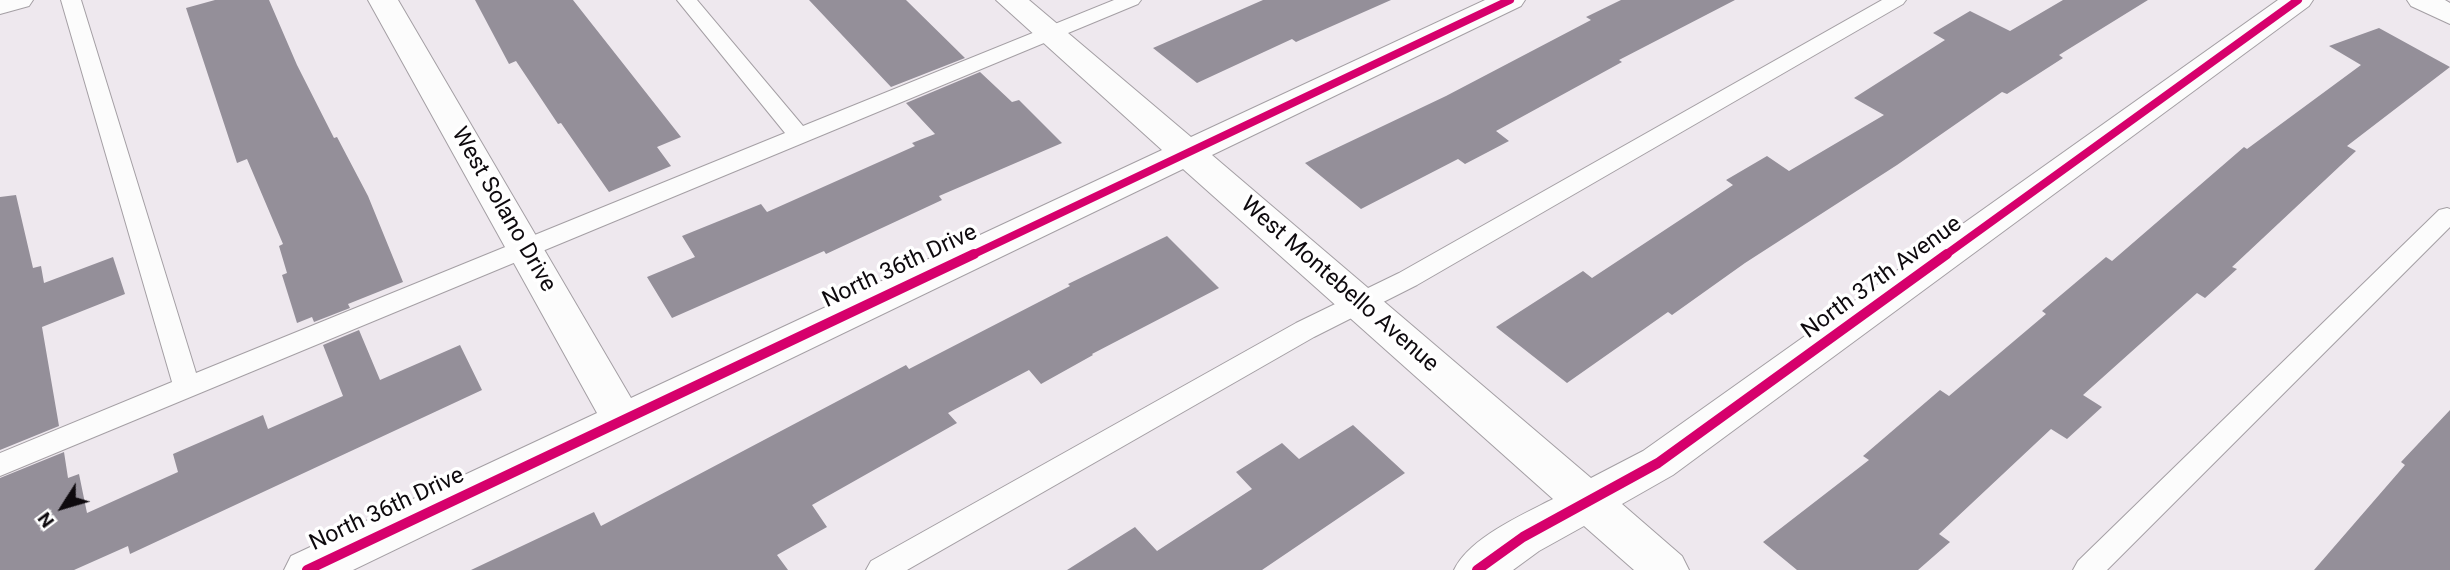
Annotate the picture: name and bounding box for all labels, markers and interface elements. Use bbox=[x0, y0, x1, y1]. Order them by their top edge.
street label: West Solano Drive bbox=[445, 123, 561, 297]
street label: West Montebello Avenue bbox=[1234, 191, 1444, 379]
street label: North 37th Avenue bbox=[1797, 211, 1967, 345]
street label: North 36th Drive bbox=[818, 219, 982, 315]
street label: North 36th Drive bbox=[305, 462, 469, 558]
north arrow bbox=[28, 472, 98, 542]
text: N bbox=[33, 508, 59, 532]

